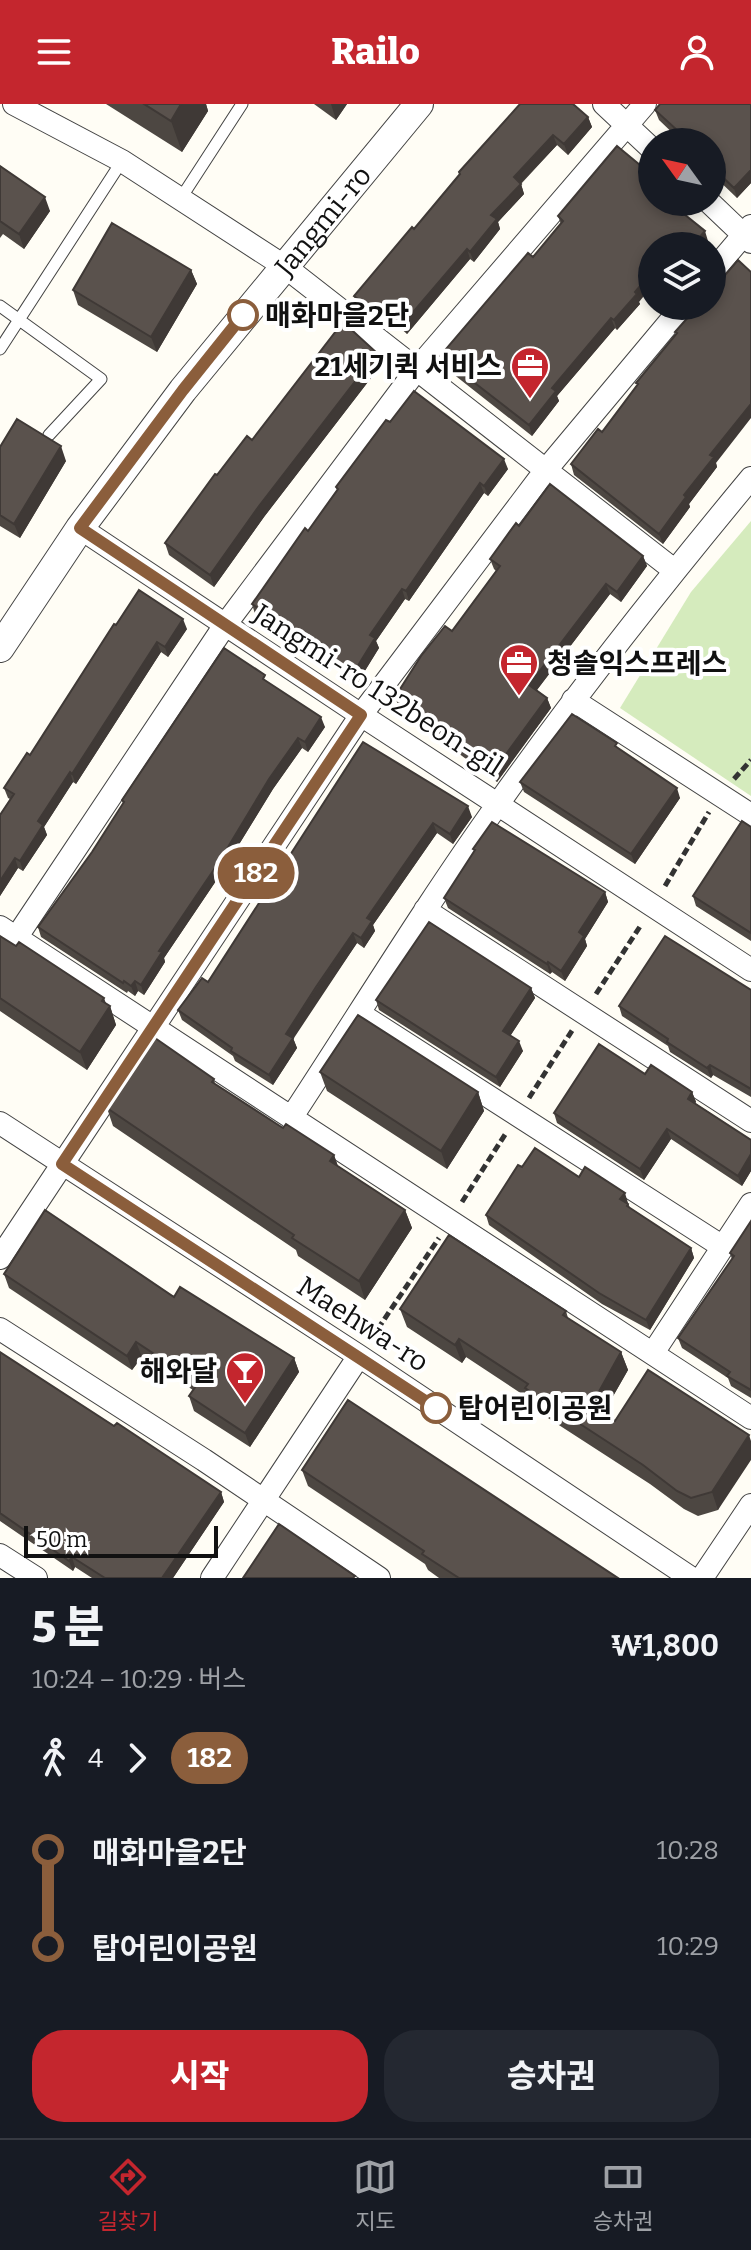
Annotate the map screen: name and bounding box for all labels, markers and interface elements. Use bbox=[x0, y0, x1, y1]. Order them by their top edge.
icon: menu bbox=[32, 30, 76, 74]
text: Railo bbox=[331, 30, 420, 74]
icon: person bbox=[675, 30, 719, 74]
north arrow bbox=[638, 128, 726, 216]
map controls bbox=[638, 128, 726, 320]
street label: Jangmi-ro bbox=[267, 159, 378, 283]
button: layers bbox=[638, 232, 726, 320]
place label: 매화마을2단 bbox=[265, 299, 410, 332]
marker: 매화마을2단 bbox=[228, 300, 258, 330]
office icon: 21세기퀵 서비스 bbox=[509, 345, 551, 400]
place label: 21세기퀵 서비스 bbox=[315, 350, 502, 383]
street label: Jangmi-ro 132beon-gil bbox=[246, 596, 509, 783]
office icon: 청솔익스프레스 bbox=[498, 642, 540, 697]
place label: 청솔익스프레스 bbox=[547, 647, 727, 680]
line badge: 182 bbox=[210, 847, 302, 899]
text: 182 bbox=[234, 856, 278, 889]
street label: Maehwa-ro bbox=[291, 1269, 435, 1379]
bar icon: 해와달 bbox=[224, 1350, 266, 1405]
place label: 해와달 bbox=[140, 1355, 217, 1388]
place label: 탑어린이공원 bbox=[458, 1392, 613, 1425]
marker: 탑어린이공원 bbox=[421, 1393, 451, 1423]
scale bar bbox=[24, 1522, 218, 1558]
text: 50 m bbox=[36, 1526, 87, 1553]
text: 5 분 bbox=[32, 1601, 104, 1654]
text: ₩1,800 bbox=[611, 1628, 719, 1664]
text: 10:24 – 10:29 · 버스 bbox=[32, 1664, 246, 1695]
icon: walk bbox=[32, 1736, 76, 1780]
icon: forward bbox=[115, 1736, 159, 1780]
text: 182 bbox=[187, 1741, 232, 1774]
text: 4 bbox=[88, 1743, 103, 1774]
text: 매화마을2단 bbox=[92, 1835, 247, 1871]
text: 10:28 bbox=[657, 1835, 719, 1866]
text: 탑어린이공원 bbox=[92, 1931, 258, 1967]
text: 10:29 bbox=[657, 1931, 719, 1962]
button: 시작 bbox=[32, 2030, 368, 2122]
button: 승차권 bbox=[384, 2030, 719, 2122]
tab: 길찾기 bbox=[98, 2155, 158, 2235]
tab: 지도 bbox=[353, 2155, 397, 2235]
tab: 승차권 bbox=[593, 2155, 653, 2235]

